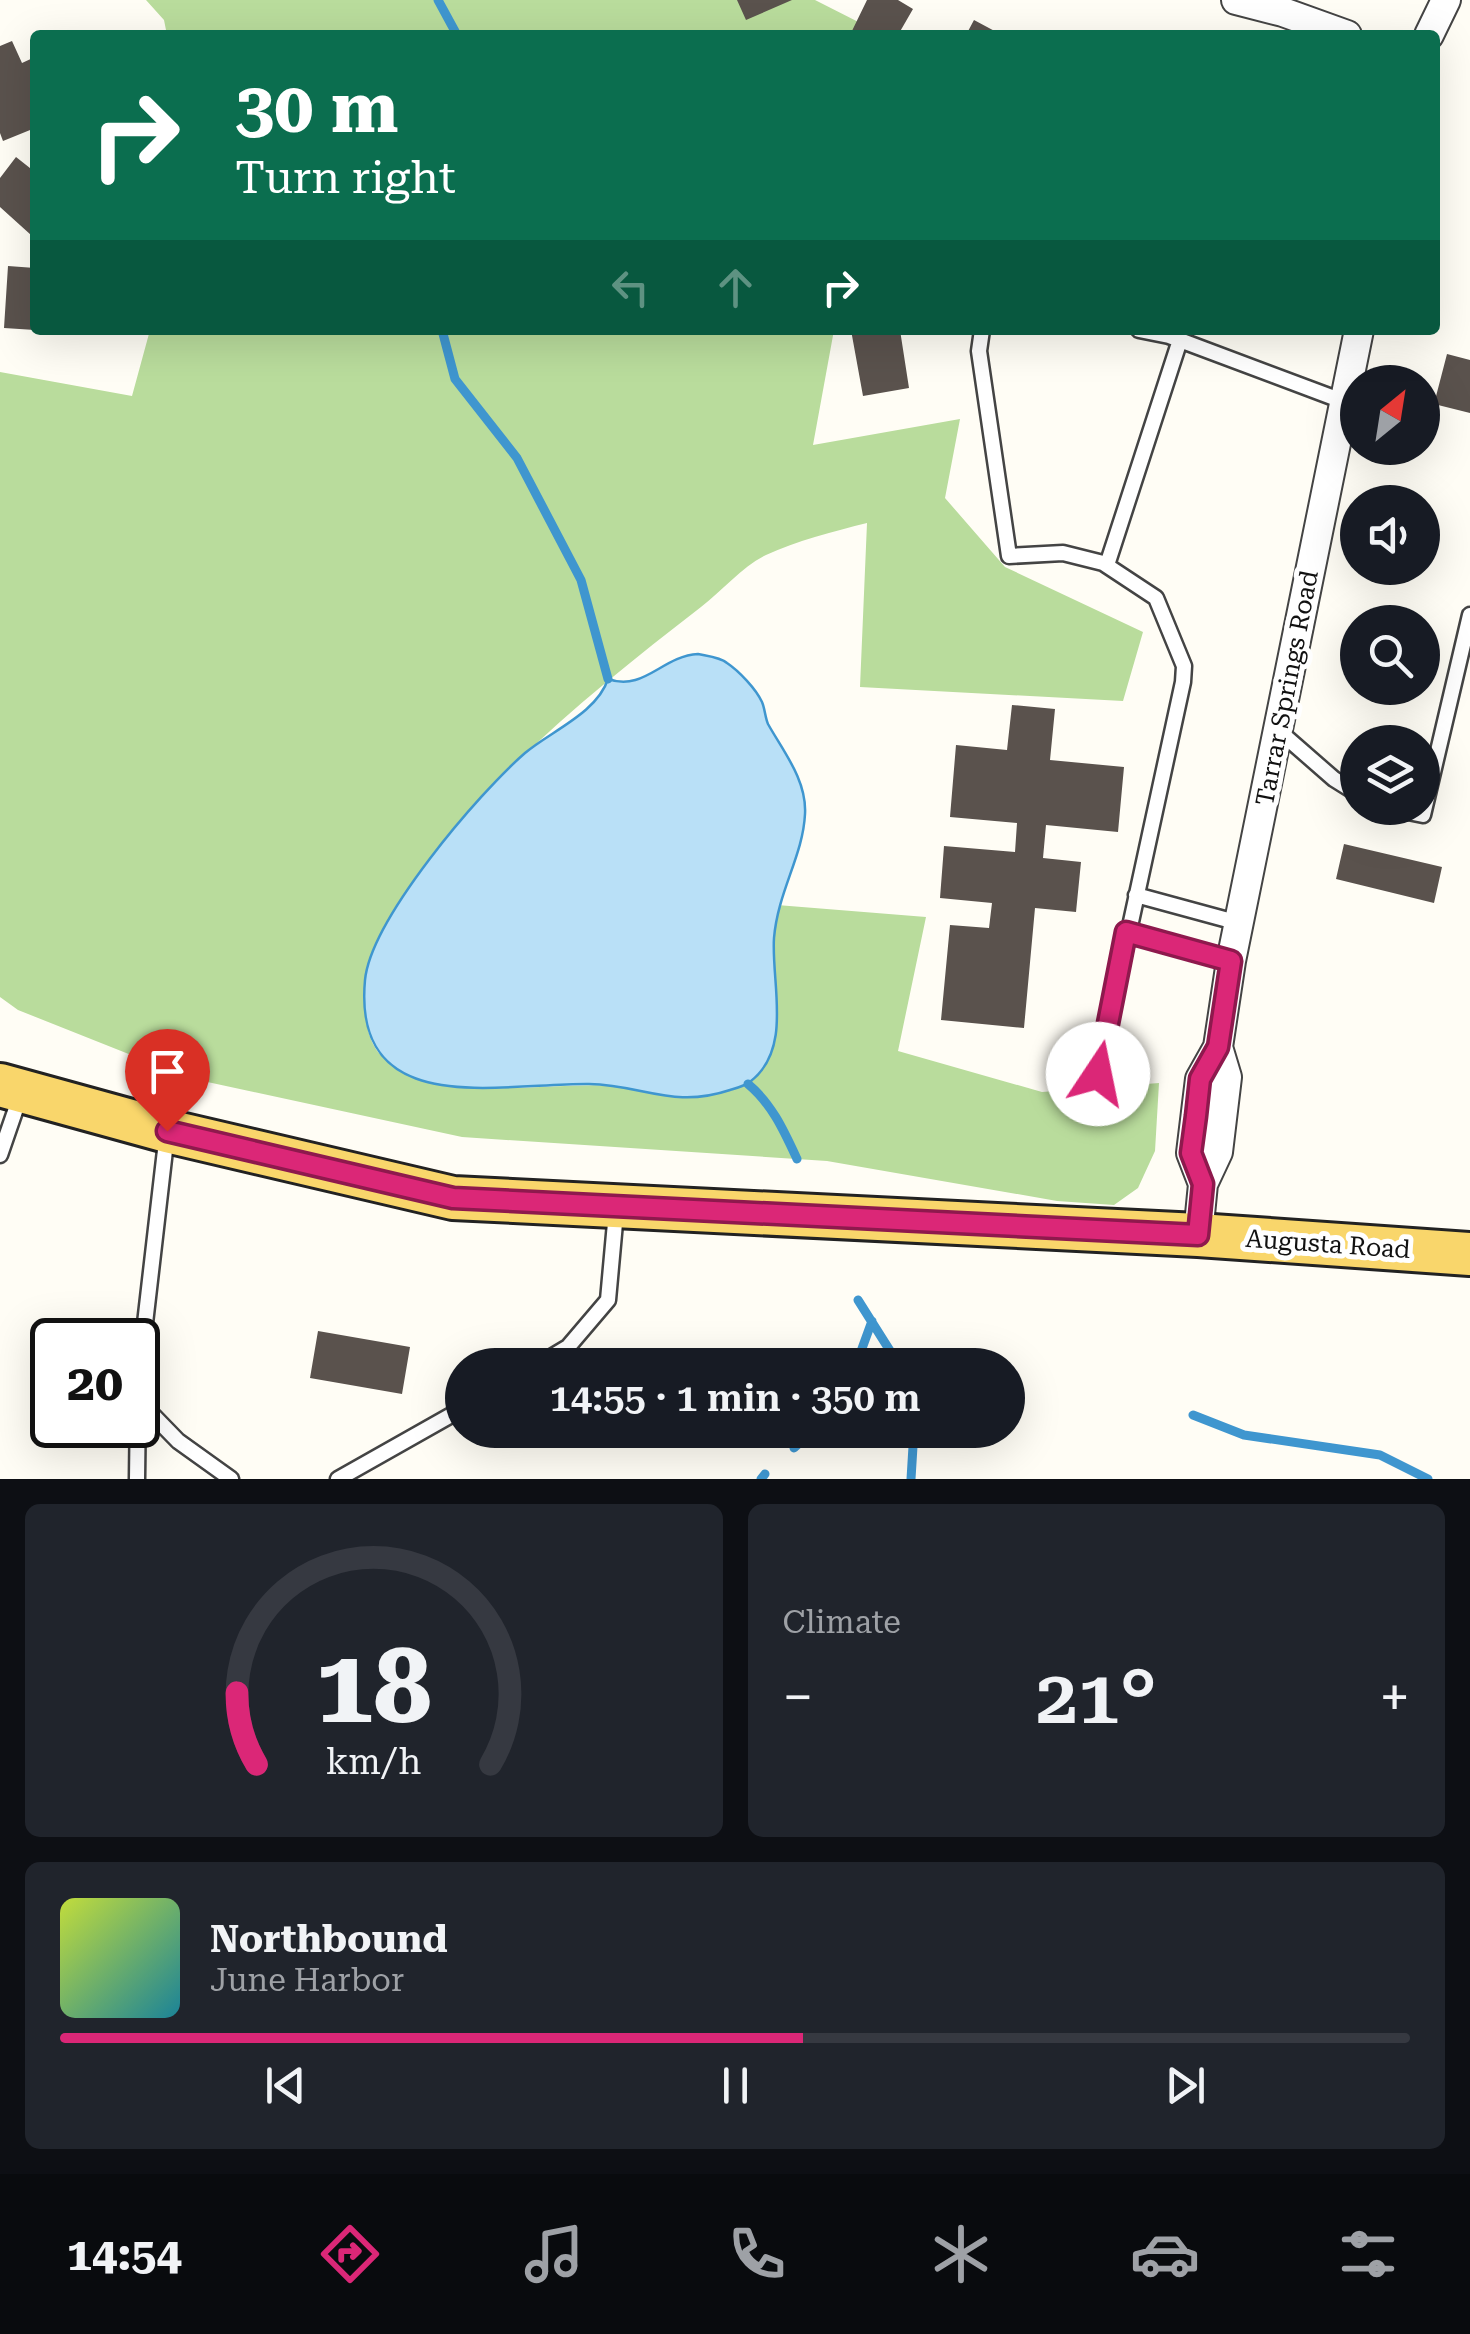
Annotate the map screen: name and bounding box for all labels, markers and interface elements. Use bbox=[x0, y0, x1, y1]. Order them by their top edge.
text: 30 m bbox=[235, 67, 399, 149]
icon: right bbox=[70, 70, 200, 200]
text: Turn right bbox=[235, 151, 456, 204]
icon: left bbox=[603, 260, 658, 315]
icon: ahead bbox=[708, 260, 763, 315]
icon: right bbox=[813, 260, 868, 315]
north arrow bbox=[1340, 365, 1440, 465]
map controls bbox=[1340, 365, 1440, 825]
button: sound bbox=[1340, 485, 1440, 585]
street label: Tarrar Springs Road bbox=[1250, 568, 1324, 808]
button: search bbox=[1340, 605, 1440, 705]
button: layers bbox=[1340, 725, 1440, 825]
position arrow bbox=[1046, 1022, 1150, 1126]
pin bbox=[125, 1029, 210, 1132]
icon: arrive bbox=[140, 1044, 195, 1099]
street label: Augusta Road bbox=[1245, 1224, 1411, 1264]
speed limit sign: 20 bbox=[30, 1318, 160, 1448]
text: 14:55 · 1 min · 350 m bbox=[550, 1376, 921, 1420]
text: Climate bbox=[783, 1603, 901, 1641]
text: 18 bbox=[316, 1626, 432, 1747]
text: 21° bbox=[1036, 1653, 1157, 1741]
text: − bbox=[783, 1665, 813, 1729]
text: + bbox=[1379, 1665, 1410, 1729]
text: km/h bbox=[326, 1741, 422, 1783]
text: Northbound bbox=[210, 1917, 448, 1961]
text: June Harbor bbox=[210, 1961, 404, 1999]
icon: previous bbox=[258, 2058, 313, 2113]
icon: pause bbox=[708, 2058, 763, 2113]
icon: next bbox=[1158, 2058, 1213, 2113]
icon: directions bbox=[315, 2219, 385, 2289]
icon: music bbox=[519, 2219, 589, 2289]
icon: phone bbox=[722, 2219, 792, 2289]
icon: climate bbox=[926, 2219, 996, 2289]
icon: car bbox=[1130, 2219, 1200, 2289]
icon: filters bbox=[1333, 2219, 1403, 2289]
text: 14:54 bbox=[67, 2228, 182, 2281]

